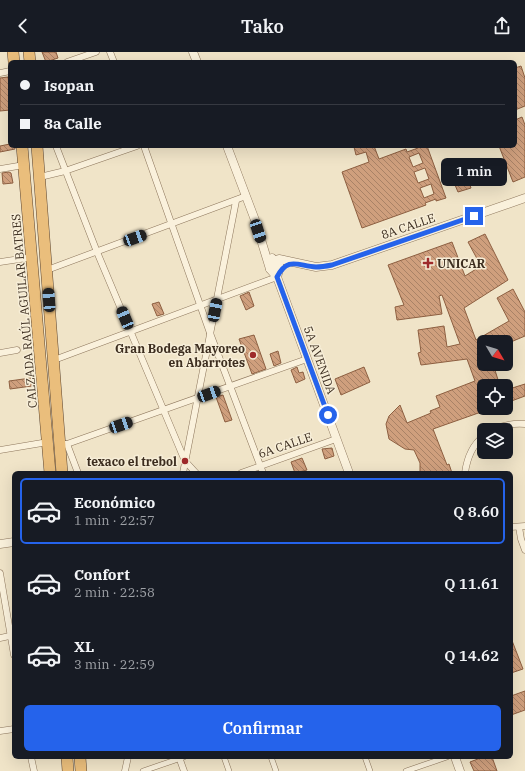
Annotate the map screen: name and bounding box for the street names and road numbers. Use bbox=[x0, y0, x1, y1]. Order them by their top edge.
street label: 8A CALLE bbox=[379, 210, 437, 242]
street label: CALZADA RAÚL AGUILAR BATRES bbox=[8, 213, 40, 409]
street label: 5A AVENIDA bbox=[301, 324, 340, 397]
street label: 6A CALLE bbox=[256, 429, 314, 461]

